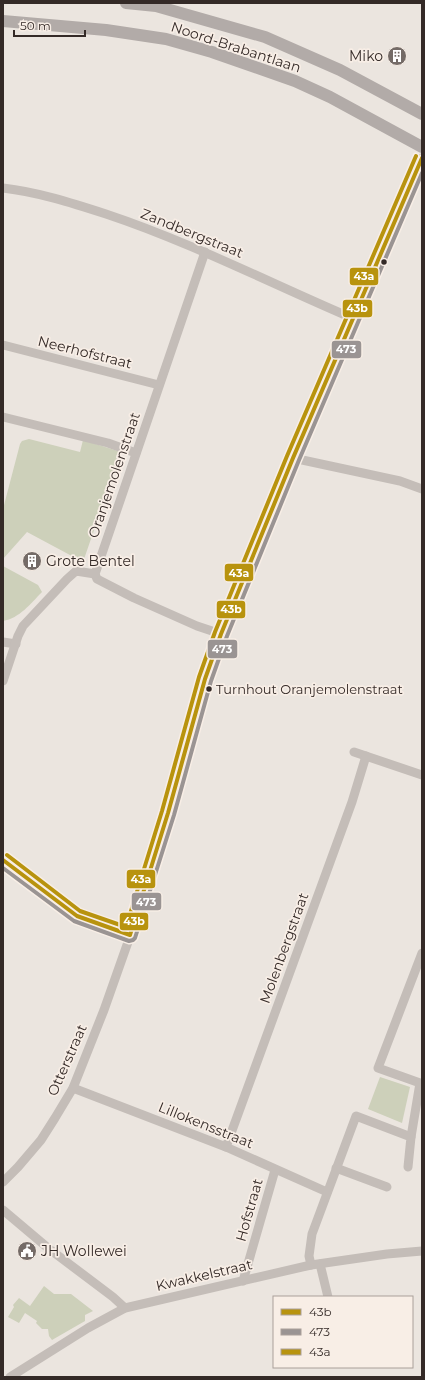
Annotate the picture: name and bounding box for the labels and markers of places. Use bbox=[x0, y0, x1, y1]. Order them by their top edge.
building icon: Miko bbox=[386, 45, 408, 67]
place label: Miko bbox=[349, 47, 383, 65]
unlabelled marker bbox=[379, 257, 389, 267]
building icon: Grote Bentel bbox=[21, 550, 43, 572]
place label: Grote Bentel bbox=[46, 552, 135, 570]
place label: Turnhout Oranjemolenstraat bbox=[216, 681, 403, 697]
marker: Turnhout Oranjemolenstraat bbox=[204, 684, 214, 694]
public building icon: JH Wollewei bbox=[16, 1240, 38, 1262]
place label: JH Wollewei bbox=[40, 1242, 127, 1260]

